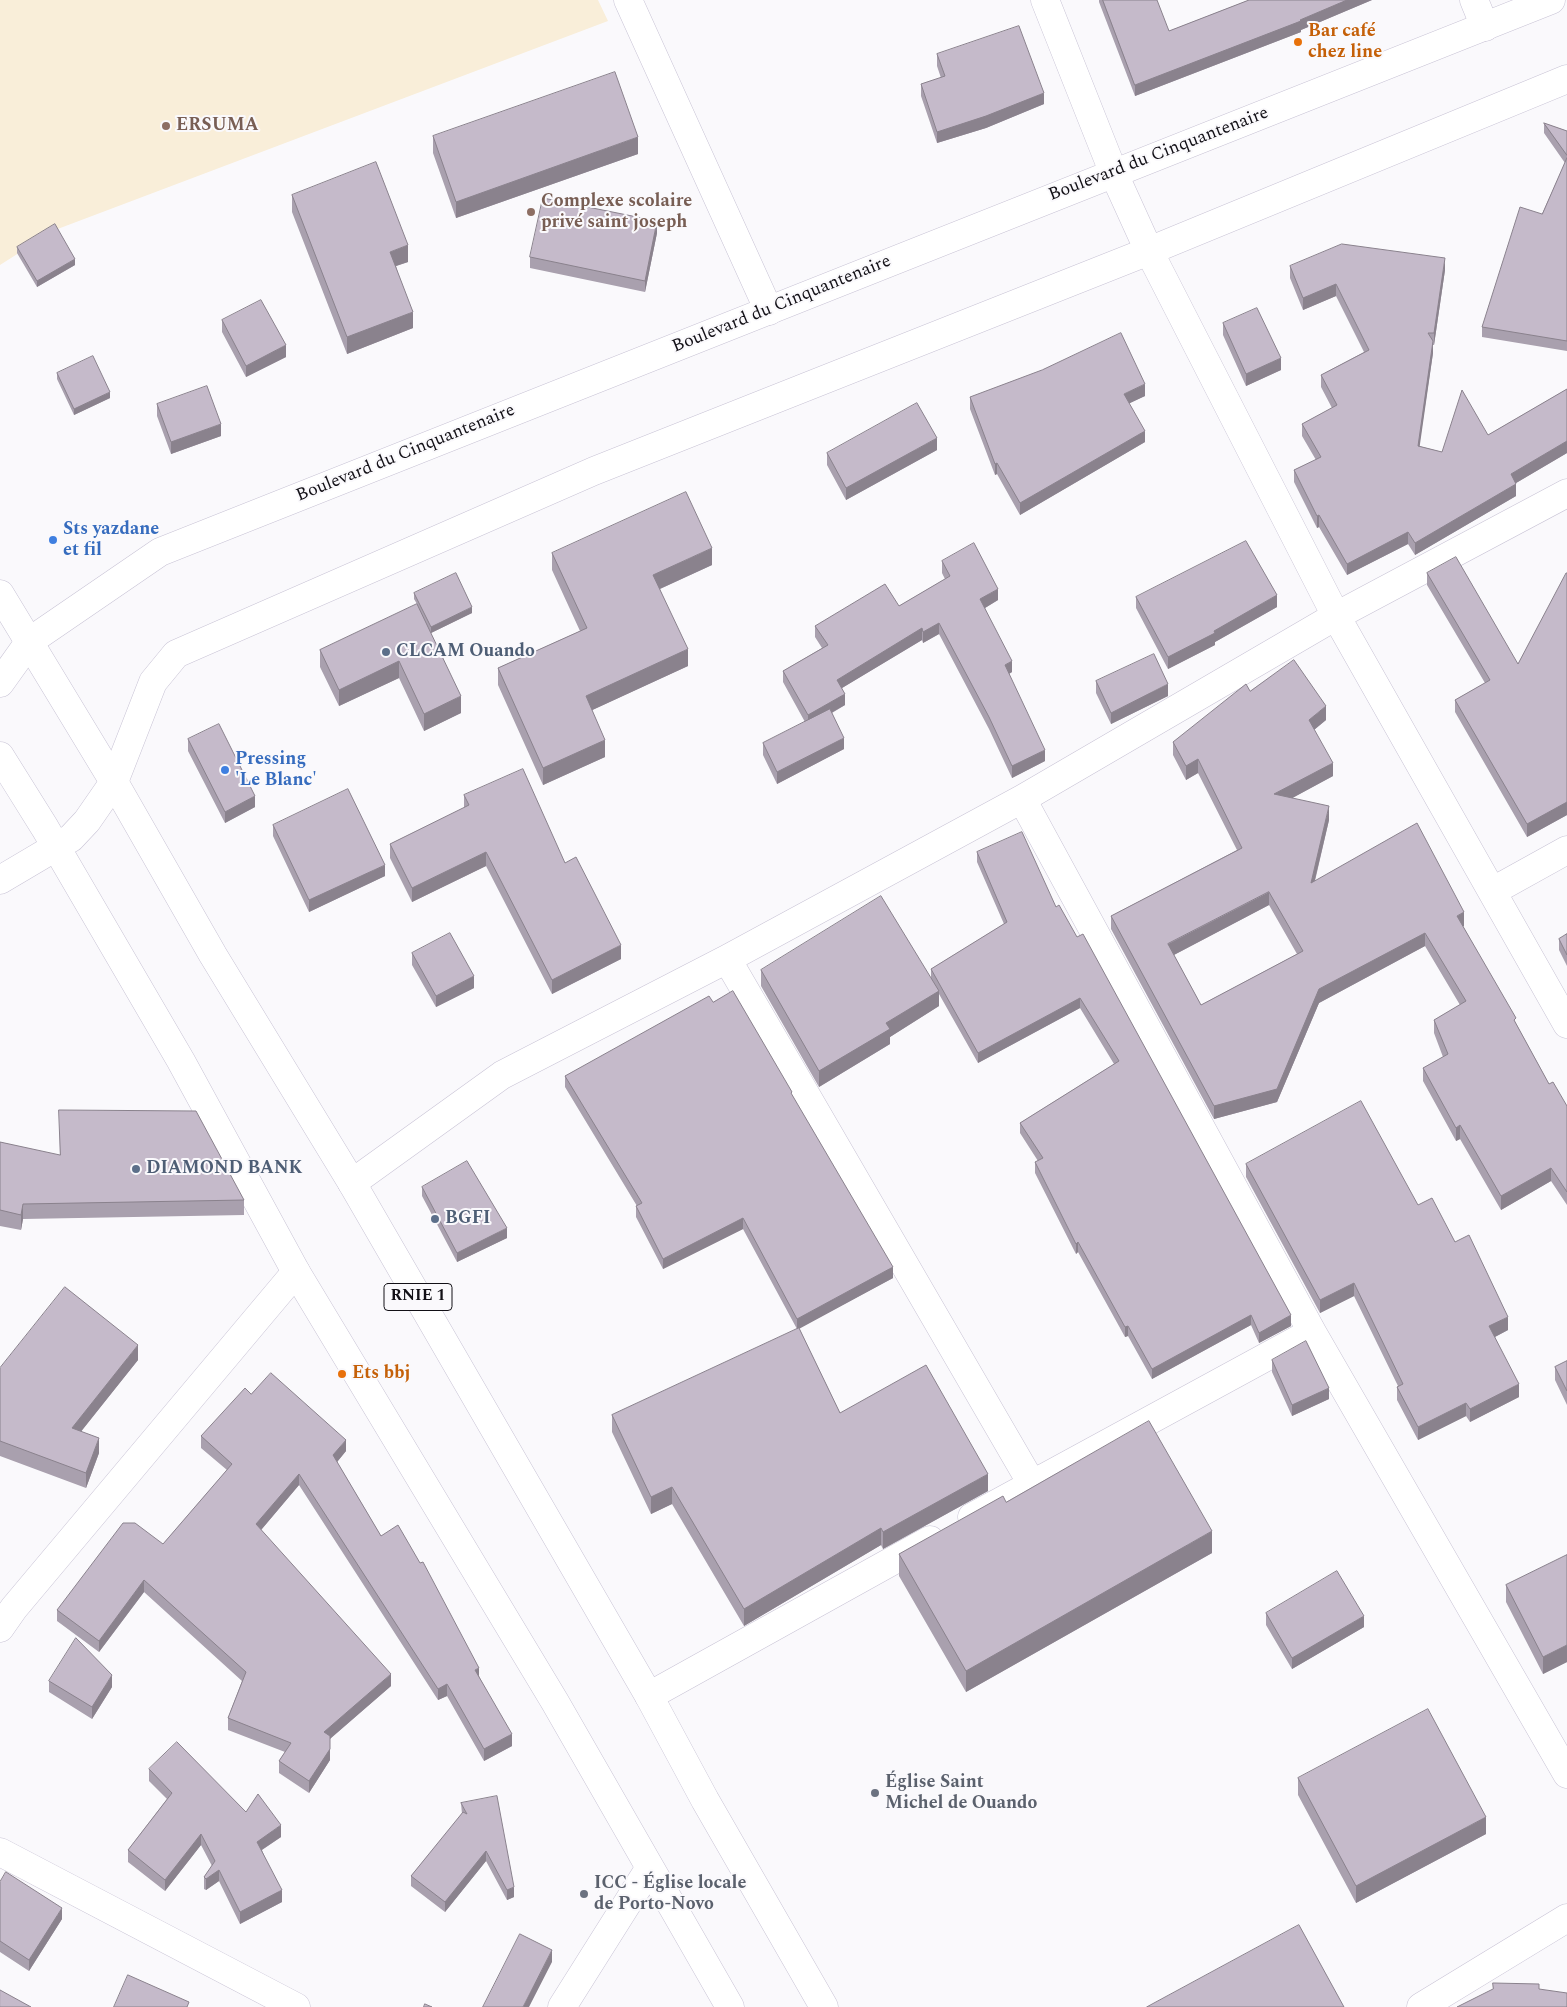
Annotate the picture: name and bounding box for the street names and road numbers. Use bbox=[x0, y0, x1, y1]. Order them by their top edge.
street label: Boulevard du Cinquantenaire bbox=[1046, 103, 1272, 207]
street label: Boulevard du Cinquantenaire bbox=[669, 251, 895, 359]
street label: Boulevard du Cinquantenaire bbox=[293, 400, 519, 508]
road number: RNIE 1 bbox=[384, 1284, 452, 1310]

